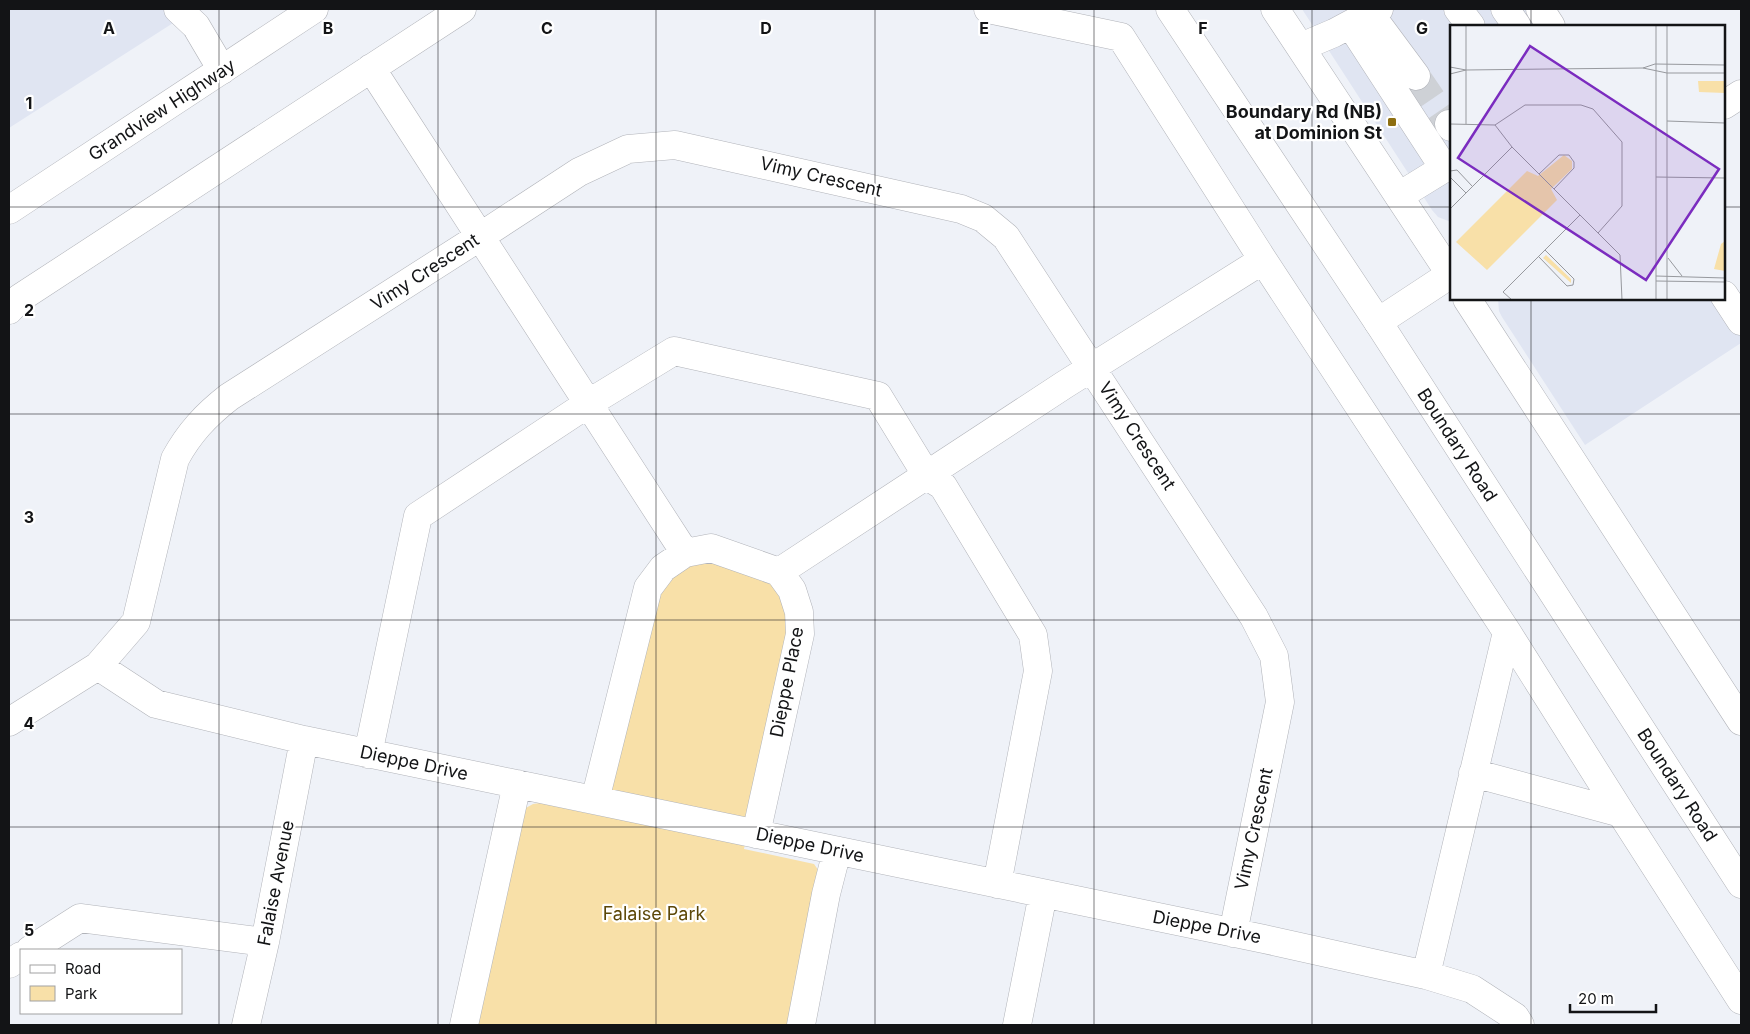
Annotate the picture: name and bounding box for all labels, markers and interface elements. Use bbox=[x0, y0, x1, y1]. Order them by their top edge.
text: A bbox=[103, 18, 115, 38]
text: B bbox=[323, 18, 333, 38]
text: C bbox=[541, 18, 553, 38]
text: D bbox=[760, 18, 772, 38]
text: E bbox=[979, 18, 989, 38]
text: F bbox=[1198, 18, 1208, 38]
text: G bbox=[1416, 18, 1428, 38]
inset map bbox=[1450, 25, 1725, 300]
street label: Grandview Highway bbox=[84, 54, 239, 165]
text: 1 bbox=[26, 93, 32, 113]
place label: Boundary Rd (NB) at Dominion St bbox=[1226, 101, 1382, 143]
marker: Boundary Rd (NB) at Dominion St bbox=[1386, 116, 1398, 128]
street label: Vimy Crescent bbox=[758, 152, 884, 201]
street label: Vimy Crescent bbox=[367, 229, 483, 314]
text: 2 bbox=[24, 300, 34, 320]
street label: Vimy Crescent bbox=[1095, 378, 1180, 494]
street label: Boundary Road bbox=[1413, 384, 1502, 505]
text: 3 bbox=[24, 507, 34, 527]
street label: Dieppe Place bbox=[765, 625, 808, 739]
text: 4 bbox=[24, 713, 35, 733]
street label: Boundary Road bbox=[1633, 724, 1722, 845]
street label: Dieppe Drive bbox=[358, 741, 470, 784]
street label: Vimy Crescent bbox=[1230, 766, 1277, 892]
street label: Falaise Avenue bbox=[253, 818, 298, 947]
street label: Dieppe Drive bbox=[754, 823, 866, 866]
park label: Falaise Park bbox=[603, 903, 705, 924]
street label: Dieppe Drive bbox=[1151, 906, 1263, 947]
text: 5 bbox=[24, 920, 34, 940]
legend bbox=[20, 949, 182, 1014]
text: Road bbox=[65, 959, 101, 978]
scale bar bbox=[1570, 982, 1656, 1014]
text: Park bbox=[65, 984, 98, 1003]
text: 20 m bbox=[1578, 989, 1614, 1008]

